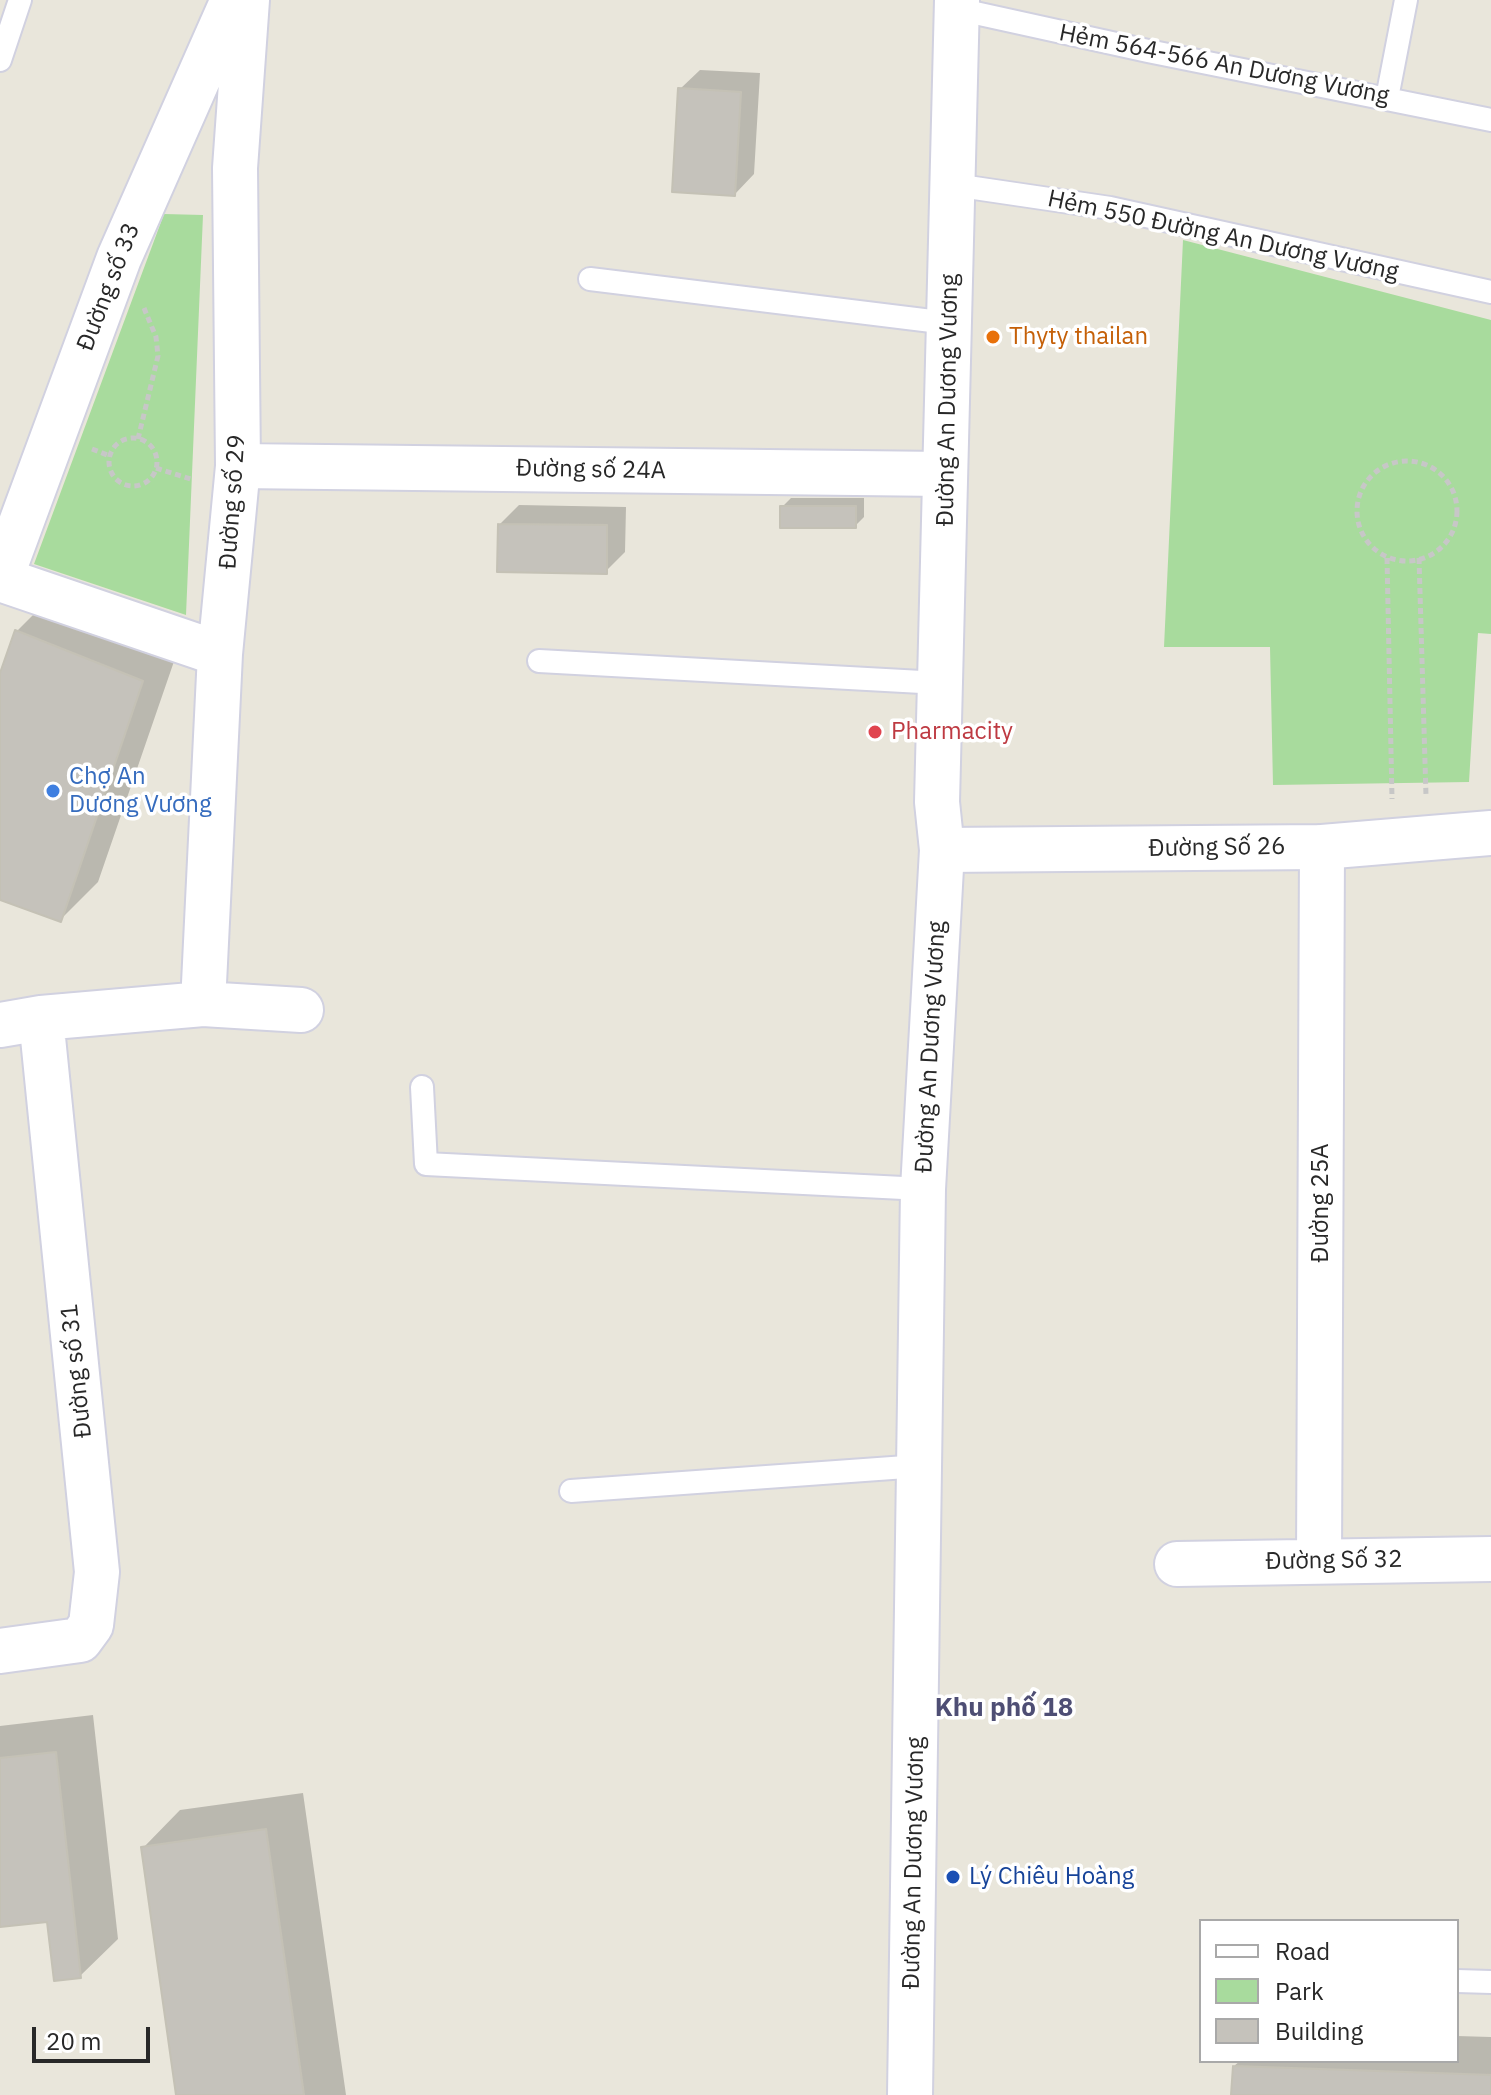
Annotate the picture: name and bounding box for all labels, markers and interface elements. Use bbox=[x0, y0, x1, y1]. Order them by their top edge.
street label: Hẻm 564-566 An Dương Vương bbox=[1056, 19, 1392, 111]
street label: Hẻm 550 Đường An Dương Vương bbox=[1045, 185, 1401, 287]
street label: Đường số 33 bbox=[71, 219, 147, 355]
street label: Đường An Dương Vương bbox=[931, 273, 965, 527]
place label: Thyty thailan bbox=[1009, 323, 1148, 351]
marker: Thyty thailan bbox=[984, 328, 1002, 346]
street label: Đường số 29 bbox=[214, 434, 252, 570]
street label: Đường số 24A bbox=[516, 454, 666, 486]
place label: Pharmacity bbox=[891, 718, 1013, 746]
marker: Pharmacity bbox=[866, 723, 884, 741]
place label: Chợ An Dương Vương bbox=[69, 763, 212, 819]
marker: Chợ An Dương Vương bbox=[44, 782, 62, 800]
street label: Đường Số 26 bbox=[1148, 832, 1286, 864]
street label: Đường An Dương Vương bbox=[910, 920, 952, 1174]
street label: Đường 25A bbox=[1307, 1143, 1335, 1263]
street label: Đường số 31 bbox=[56, 1302, 98, 1440]
street label: Đường Số 32 bbox=[1265, 1545, 1403, 1577]
district label: Khu phố 18 bbox=[935, 1692, 1073, 1724]
street label: Đường An Dương Vương bbox=[897, 1736, 931, 1990]
place label: Lý Chiêu Hoàng bbox=[969, 1863, 1134, 1891]
marker: Lý Chiêu Hoàng bbox=[944, 1868, 962, 1886]
legend bbox=[1199, 1919, 1459, 2063]
text: Road bbox=[1275, 1935, 1330, 1967]
text: Park bbox=[1275, 1975, 1324, 2007]
scale bar bbox=[36, 2011, 154, 2061]
text: Building bbox=[1275, 2015, 1363, 2047]
text: 20 m bbox=[46, 2025, 101, 2057]

